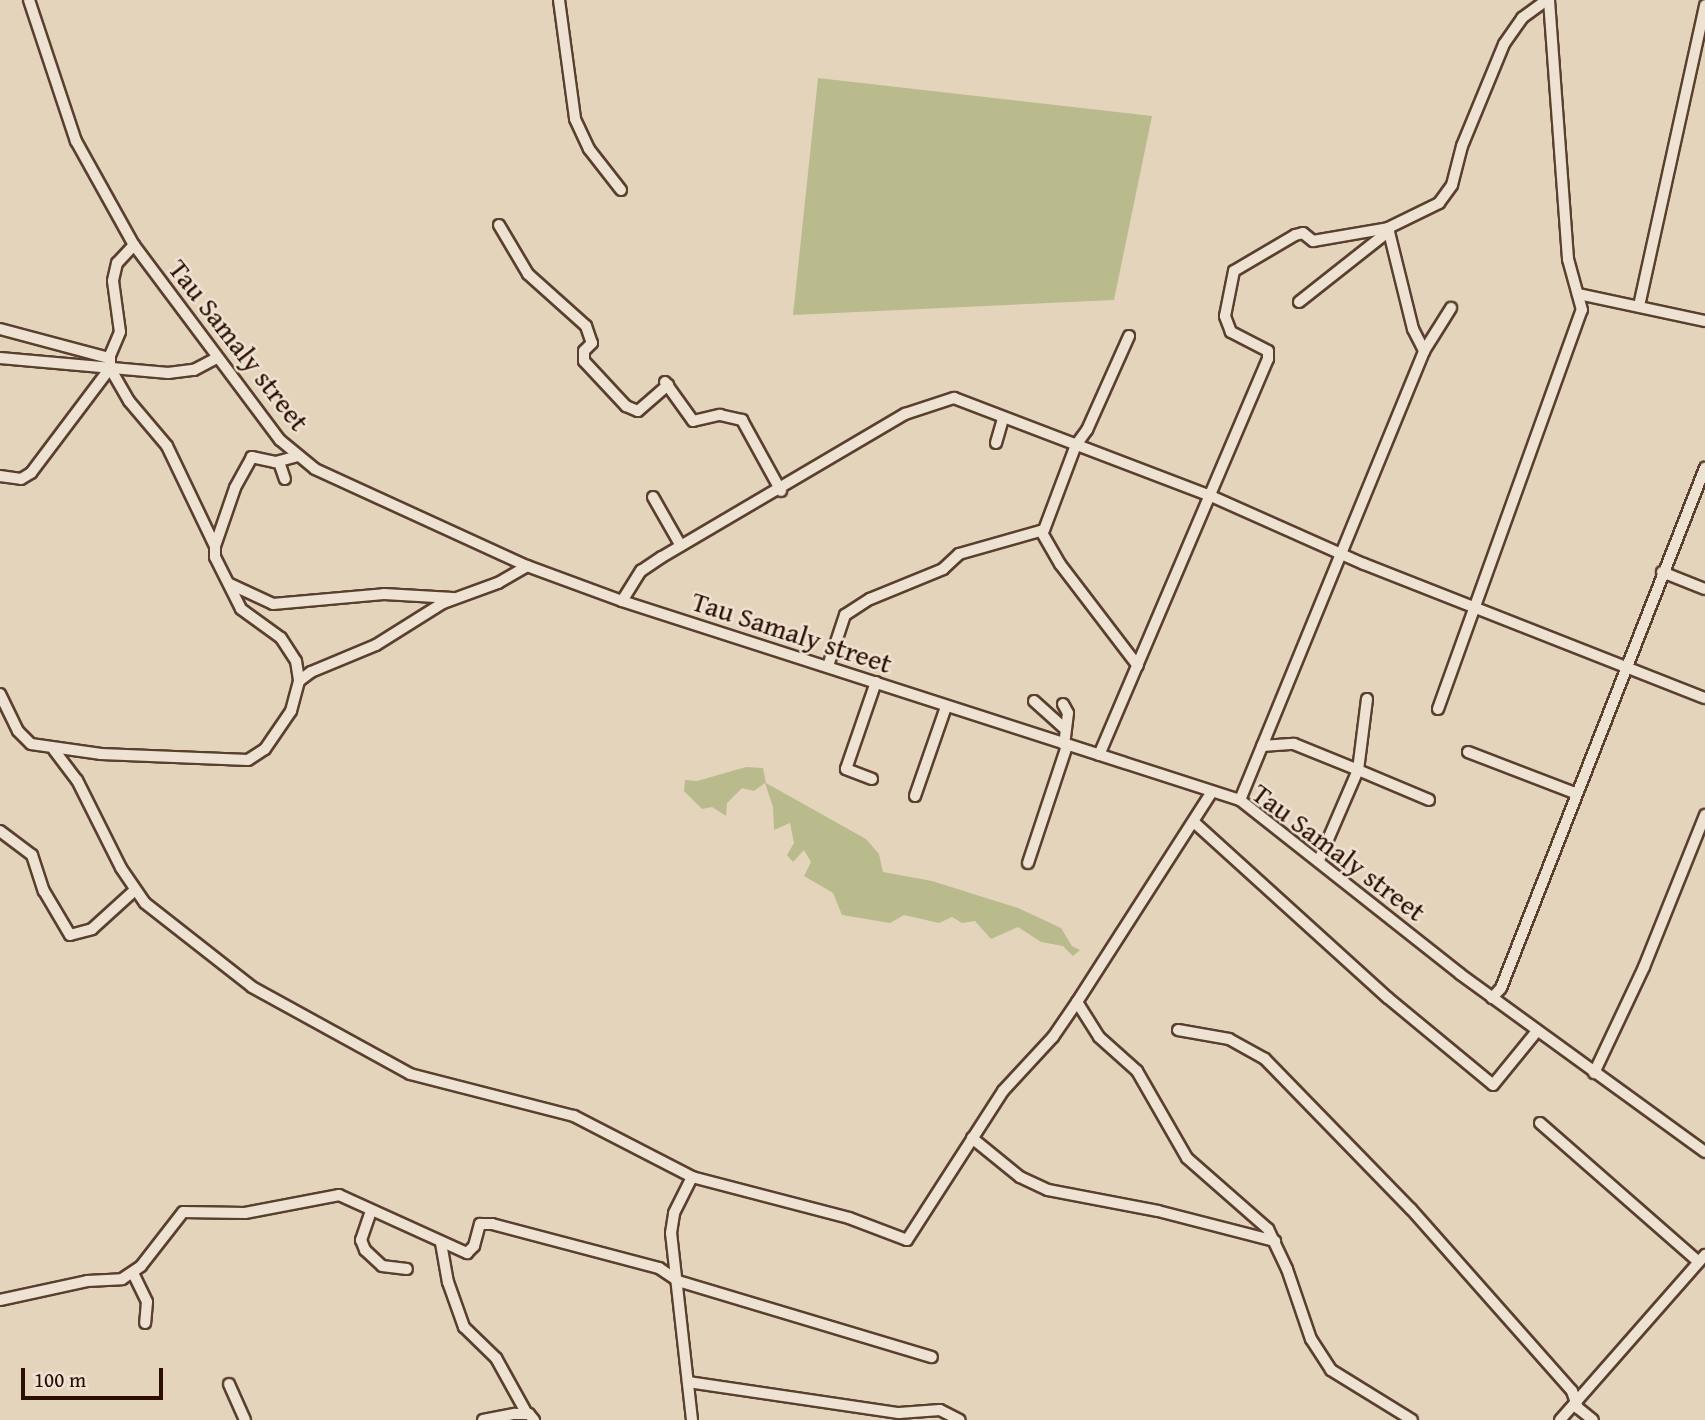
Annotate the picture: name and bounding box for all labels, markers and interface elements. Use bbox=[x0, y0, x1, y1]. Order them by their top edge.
street label: Tau Samaly street bbox=[162, 253, 316, 437]
street label: Tau Samaly street bbox=[688, 584, 896, 680]
street label: Tau Samaly street bbox=[1246, 776, 1432, 928]
scale bar bbox=[24, 1354, 166, 1398]
text: 100 m bbox=[34, 1364, 86, 1395]

